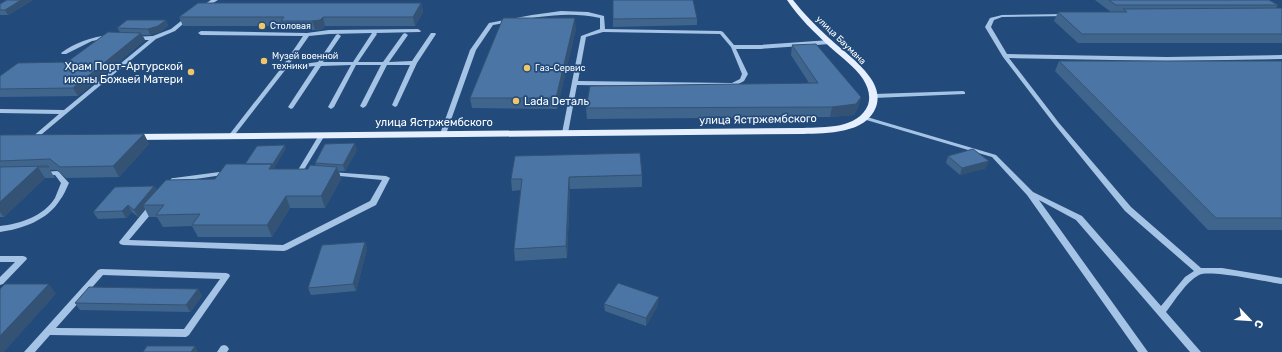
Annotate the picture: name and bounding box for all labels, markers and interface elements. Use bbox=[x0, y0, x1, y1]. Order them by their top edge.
street label: улица Баумана bbox=[814, 14, 868, 66]
marker: Столовая bbox=[257, 21, 267, 31]
place label: Столовая bbox=[270, 21, 311, 31]
place label: Музей военной техники bbox=[272, 51, 338, 71]
marker: Музей военной техники bbox=[259, 56, 269, 66]
place label: Храм Порт-Артурской иконы Божьей Матери bbox=[64, 60, 183, 86]
marker: Газ-Сервис bbox=[522, 63, 532, 73]
place label: Газ-Сервис bbox=[535, 63, 586, 73]
marker: Храм Порт-Артурской иконы Божьей Матери bbox=[186, 67, 196, 77]
place label: Lada Dеталь bbox=[524, 95, 589, 108]
marker: Lada Dеталь bbox=[511, 96, 521, 106]
street label: улица Ястржембского bbox=[699, 112, 817, 127]
street label: улица Ястржембского bbox=[375, 116, 493, 129]
north arrow bbox=[1230, 300, 1270, 340]
text: С bbox=[1251, 318, 1266, 331]

